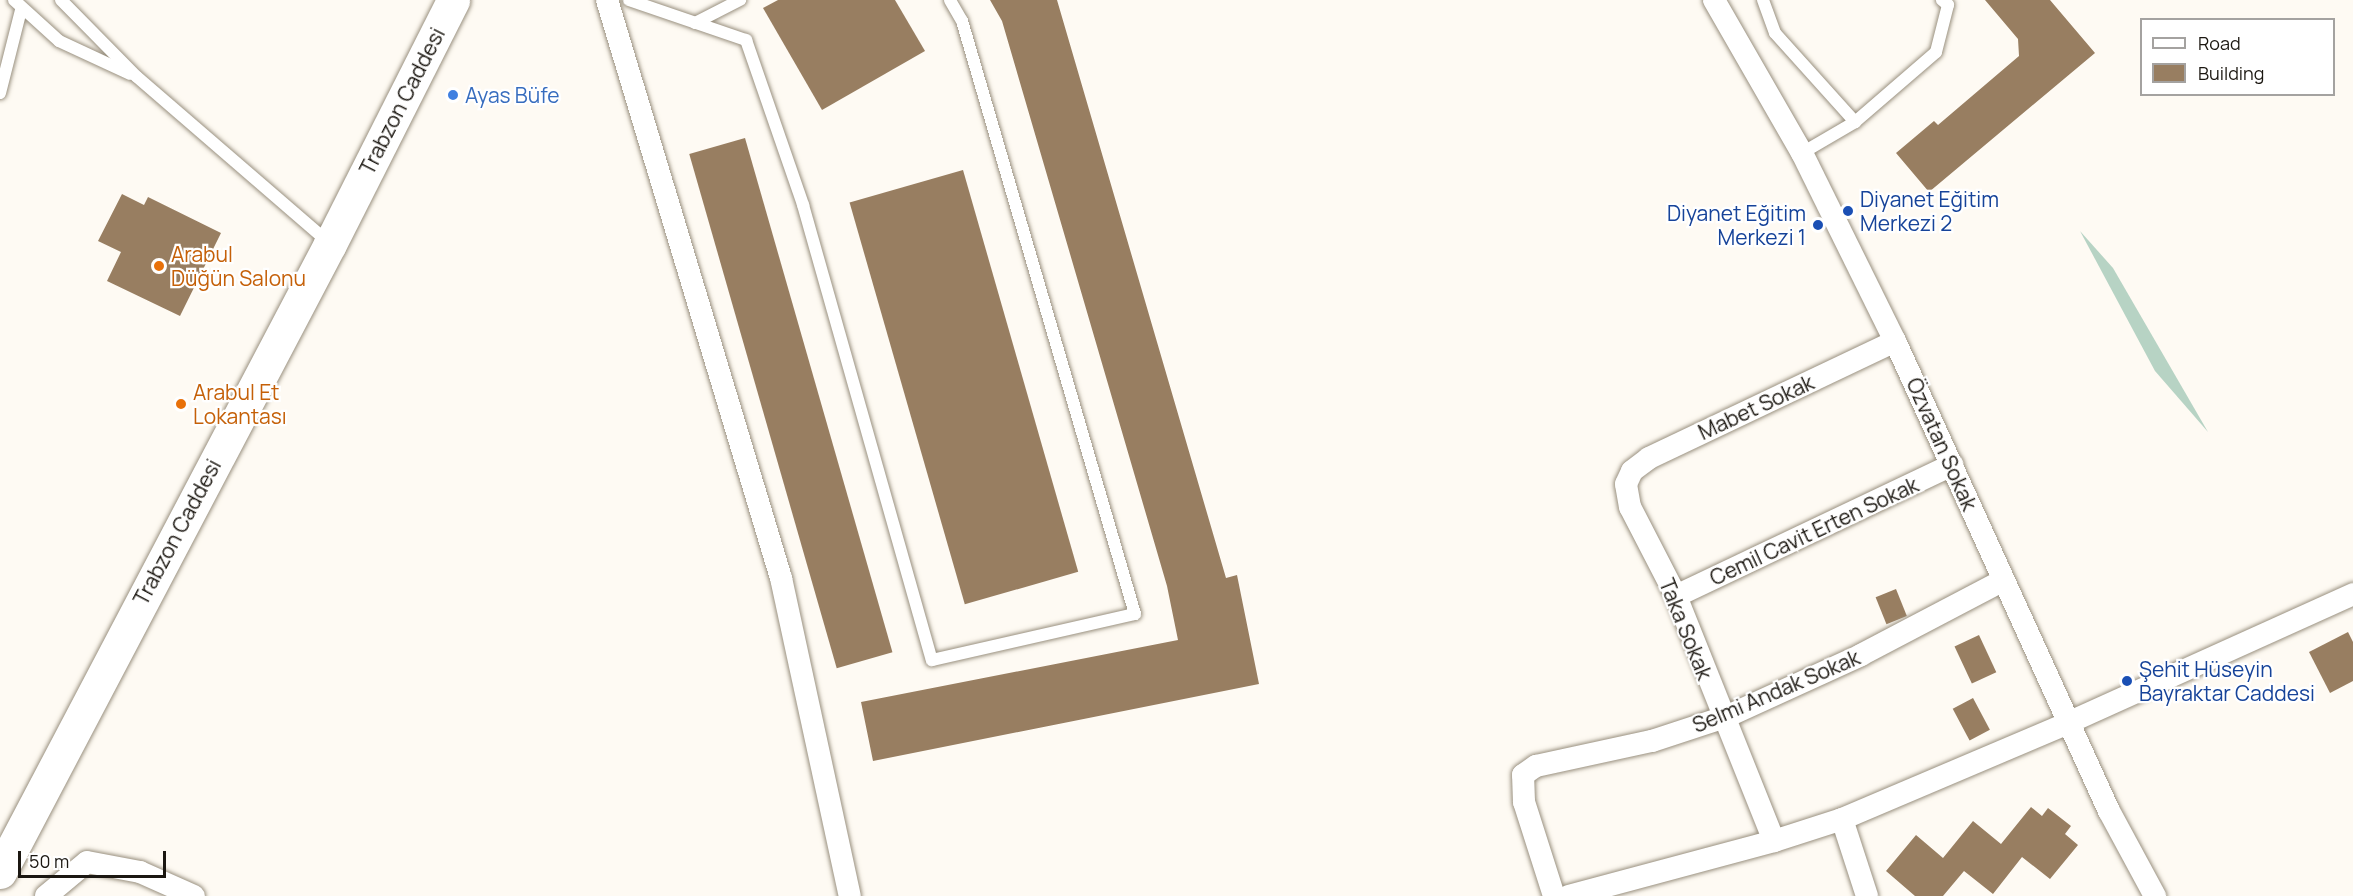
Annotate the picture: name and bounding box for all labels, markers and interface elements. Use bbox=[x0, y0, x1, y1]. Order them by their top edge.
legend bbox=[2140, 18, 2335, 96]
street label: Trabzon Caddesi bbox=[354, 23, 450, 179]
text: Road bbox=[2198, 31, 2241, 55]
text: Building bbox=[2198, 61, 2264, 85]
place label: Ayas Büfe bbox=[465, 82, 559, 108]
marker: Ayas Büfe bbox=[446, 88, 460, 102]
place label: Diyanet Eğitim Merkezi 2 bbox=[1860, 186, 1999, 236]
place label: Diyanet Eğitim Merkezi 1 bbox=[1667, 200, 1806, 250]
marker: Diyanet Eğitim Merkezi 2 bbox=[1841, 204, 1855, 218]
marker: Diyanet Eğitim Merkezi 1 bbox=[1811, 218, 1825, 232]
place label: Arabul Düğün Salonu bbox=[171, 241, 306, 291]
marker: Arabul Düğün Salonu bbox=[152, 259, 166, 273]
street label: Mabet Sokak bbox=[1694, 369, 1818, 445]
street label: Özvatan Sokak bbox=[1901, 374, 1983, 514]
place label: Arabul Et Lokantası bbox=[193, 379, 287, 429]
marker: Arabul Et Lokantası bbox=[174, 397, 188, 411]
street label: Trabzon Caddesi bbox=[128, 455, 226, 609]
street label: Cemil Cavit Erten Sokak bbox=[1706, 472, 1922, 590]
street label: Taka Sokak bbox=[1654, 575, 1718, 683]
street label: Selmi Andak Sokak bbox=[1689, 644, 1863, 738]
place label: Şehit Hüseyin Bayraktar Caddesi bbox=[2139, 656, 2315, 706]
marker: Şehit Hüseyin Bayraktar Caddesi bbox=[2120, 674, 2134, 688]
scale bar bbox=[21, 839, 170, 877]
text: 50 m bbox=[29, 849, 69, 873]

